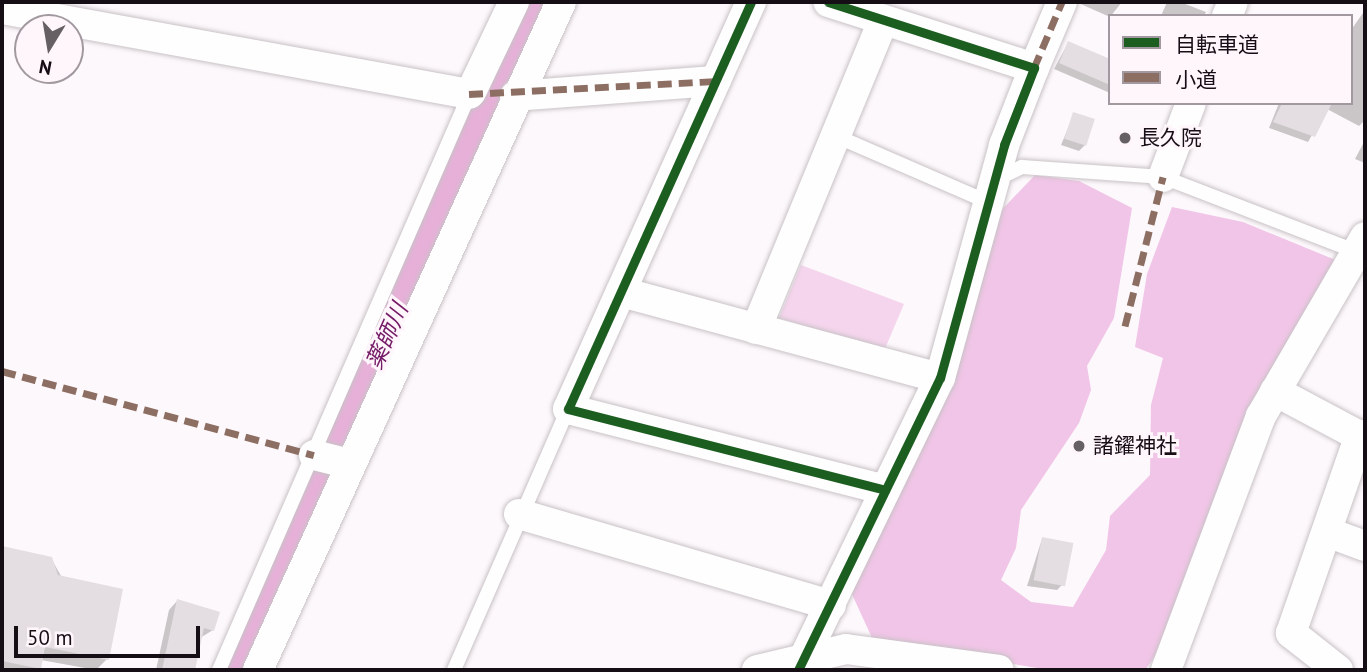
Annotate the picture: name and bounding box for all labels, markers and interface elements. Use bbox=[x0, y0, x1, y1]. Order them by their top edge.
north arrow bbox=[14, 14, 84, 84]
legend bbox=[1108, 14, 1353, 105]
text: 自転車道 bbox=[1175, 31, 1259, 58]
text: N bbox=[37, 55, 54, 81]
text: 小道 bbox=[1175, 66, 1217, 93]
place label: 長久院 bbox=[1139, 125, 1202, 151]
marker: 長久院 bbox=[1117, 130, 1133, 146]
water label: 薬師川 bbox=[360, 299, 414, 373]
place label: 諸鑃神社 bbox=[1093, 433, 1177, 459]
marker: 諸鑃神社 bbox=[1071, 438, 1087, 454]
scale bar bbox=[18, 612, 203, 656]
text: 50 m bbox=[27, 624, 73, 651]

